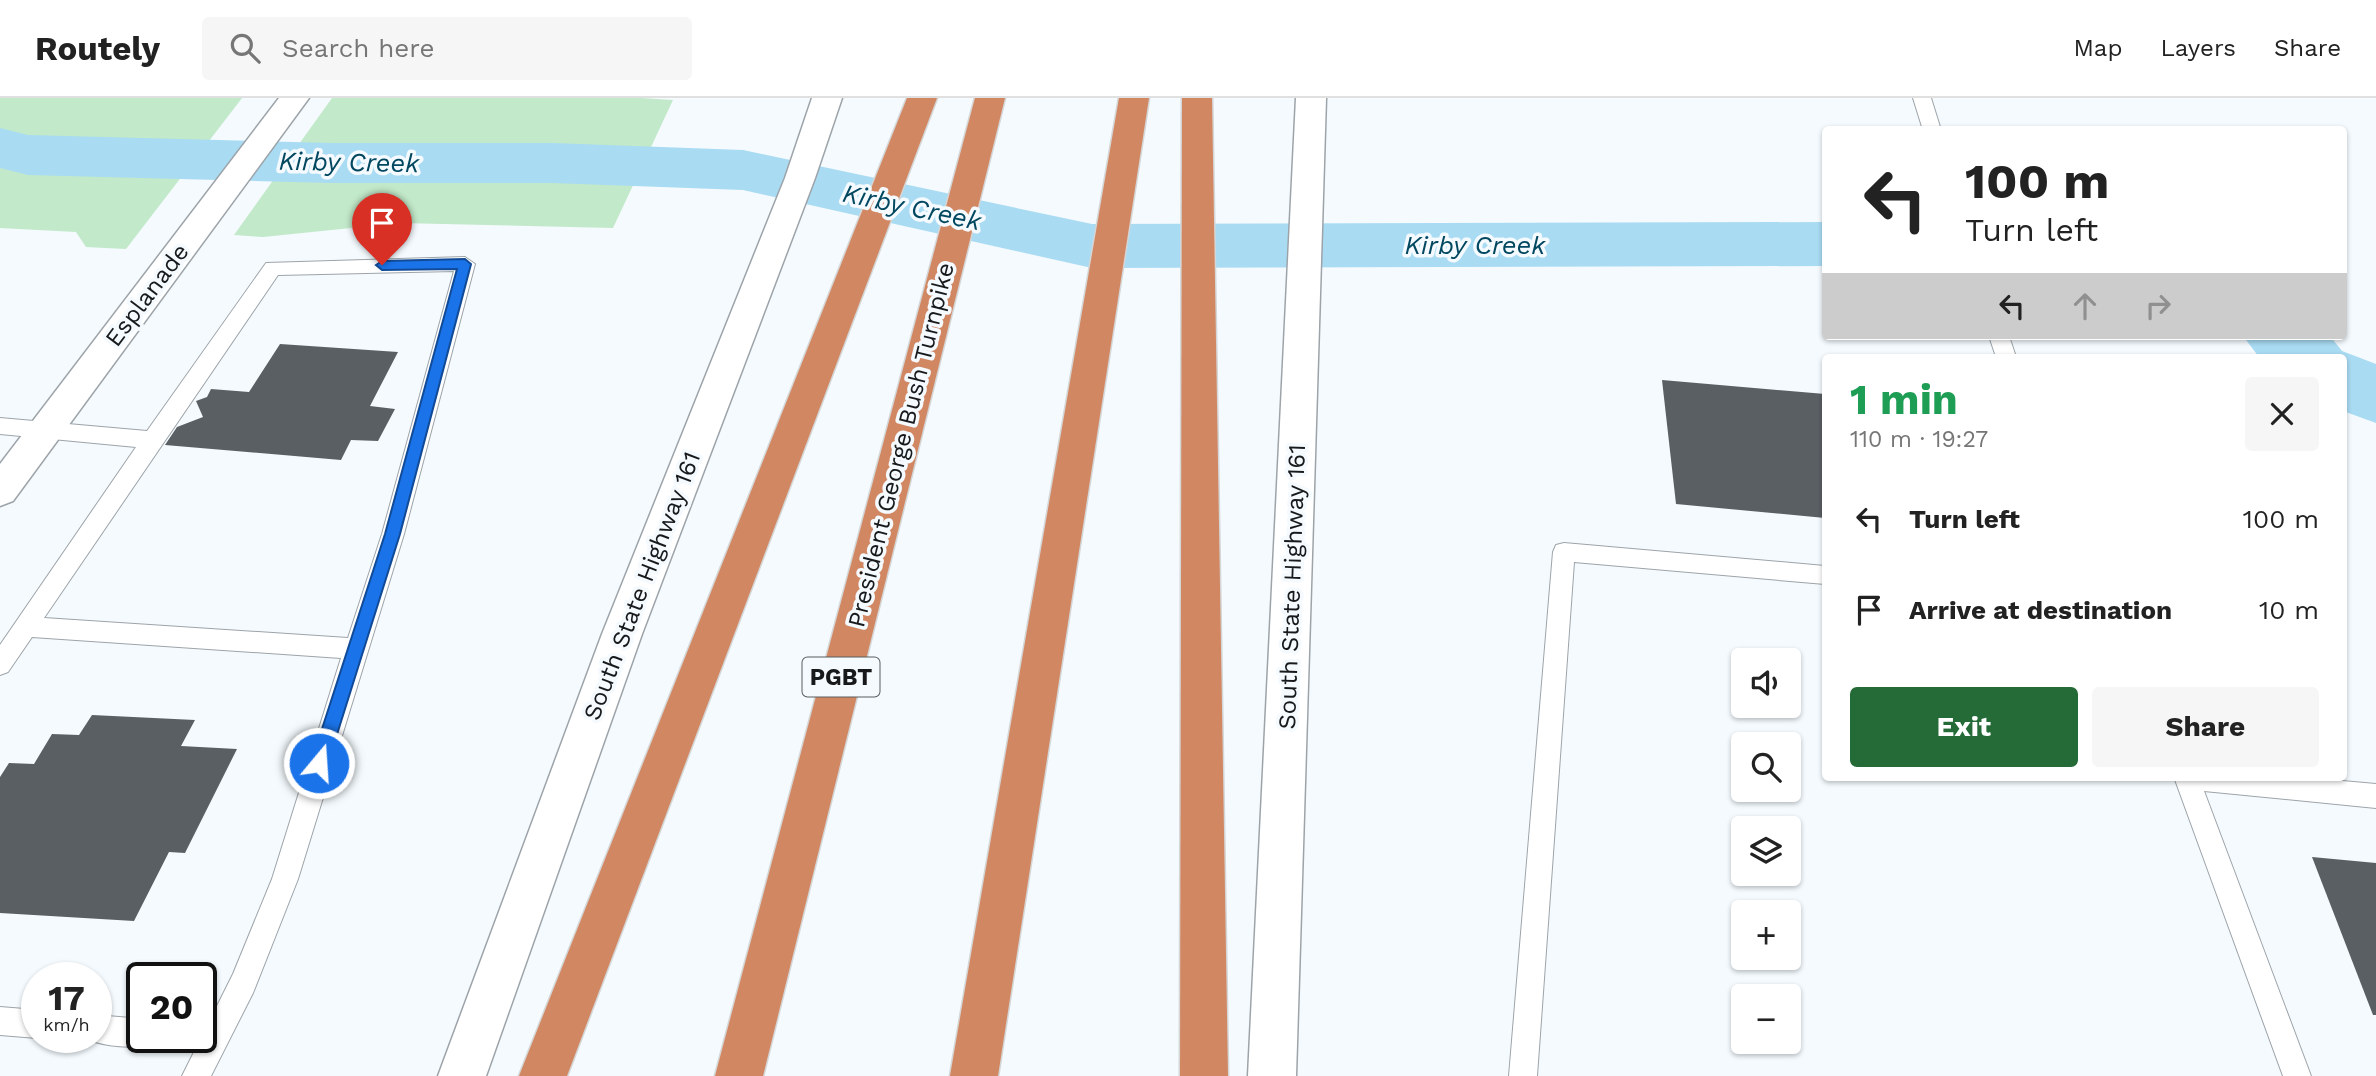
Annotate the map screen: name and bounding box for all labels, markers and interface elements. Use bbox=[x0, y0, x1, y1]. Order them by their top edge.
search box bbox=[202, 17, 692, 80]
text: Routely bbox=[35, 29, 160, 68]
icon: search bbox=[226, 29, 264, 67]
text: Search here bbox=[282, 33, 434, 63]
text: Map bbox=[2074, 34, 2122, 62]
text: Layers bbox=[2160, 34, 2236, 62]
text: Share bbox=[2274, 34, 2341, 62]
water label: Kirby Creek bbox=[278, 146, 421, 178]
text: 100 m bbox=[1965, 152, 2109, 210]
icon: left bbox=[1850, 154, 1941, 245]
water label: Kirby Creek bbox=[840, 178, 985, 236]
pin bbox=[352, 193, 412, 265]
icon: arrive bbox=[363, 204, 401, 242]
text: Turn left bbox=[1965, 211, 2098, 249]
water label: Kirby Creek bbox=[1405, 230, 1546, 260]
street label: Esplanade bbox=[99, 238, 195, 352]
street label: President George Bush Turnpike bbox=[842, 260, 960, 630]
icon: left bbox=[1993, 287, 2031, 325]
icon: ahead bbox=[2066, 287, 2104, 325]
icon: right bbox=[2139, 287, 2177, 325]
text: 1 min bbox=[1850, 375, 1958, 424]
button: close bbox=[2245, 377, 2319, 451]
text: 110 m · 19:27 bbox=[1850, 426, 1988, 453]
street label: South State Highway 161 bbox=[1273, 444, 1311, 730]
street label: South State Highway 161 bbox=[578, 448, 706, 724]
icon: left bbox=[1850, 500, 1888, 538]
text: Turn left bbox=[1909, 504, 2020, 534]
text: 100 m bbox=[2243, 504, 2319, 534]
icon: arrive bbox=[1850, 591, 1888, 629]
text: Arrive at destination bbox=[1909, 595, 2172, 625]
text: 10 m bbox=[2259, 595, 2319, 625]
map controls bbox=[1731, 648, 1801, 1054]
button: sound bbox=[1731, 648, 1801, 718]
road number: PGBT bbox=[802, 657, 880, 696]
button: Exit bbox=[1850, 687, 2078, 767]
button: Share bbox=[2092, 687, 2319, 767]
position arrow bbox=[282, 726, 356, 800]
button: search bbox=[1731, 732, 1801, 802]
button: layers bbox=[1731, 816, 1801, 886]
button: + bbox=[1731, 900, 1801, 970]
speed limit sign: 20 bbox=[126, 962, 217, 1053]
text: 17 bbox=[48, 977, 85, 1019]
button: − bbox=[1731, 984, 1801, 1054]
text: km/h bbox=[43, 1014, 90, 1035]

